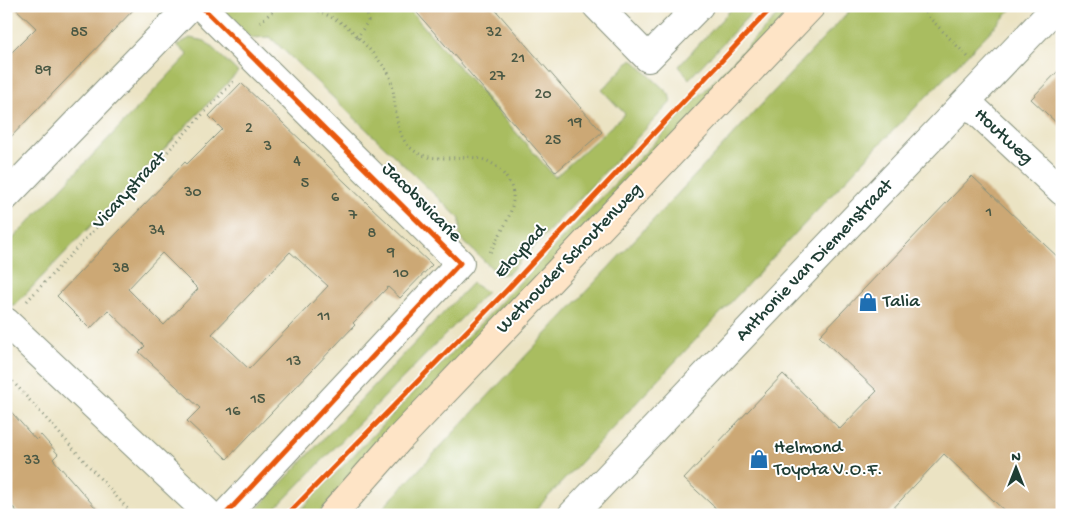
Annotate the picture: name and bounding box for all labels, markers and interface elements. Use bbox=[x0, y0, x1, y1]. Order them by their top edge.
house number: 85 bbox=[70, 24, 88, 43]
house number: 32 bbox=[485, 24, 502, 43]
house number: 21 bbox=[511, 50, 525, 69]
house number: 89 bbox=[35, 62, 51, 81]
house number: 27 bbox=[489, 68, 506, 87]
house number: 20 bbox=[535, 86, 551, 105]
street label: Houtweg bbox=[969, 104, 1038, 170]
house number: 19 bbox=[567, 114, 582, 133]
house number: 2 bbox=[245, 120, 253, 139]
house number: 25 bbox=[545, 132, 561, 151]
house number: 3 bbox=[263, 138, 272, 157]
street label: Vicarystraat bbox=[87, 146, 173, 235]
house number: 4 bbox=[293, 153, 301, 172]
street label: Jacobsvicarie bbox=[376, 158, 466, 248]
street label: Anthonie van Diemenstraat bbox=[731, 173, 900, 347]
house number: 5 bbox=[301, 175, 309, 194]
street label: Wethouder Schoutenweg bbox=[492, 179, 648, 339]
house number: 30 bbox=[183, 184, 202, 203]
house number: 6 bbox=[331, 189, 340, 208]
house number: 1 bbox=[985, 204, 992, 223]
house number: 7 bbox=[348, 207, 358, 226]
street label: Eloypad bbox=[490, 219, 553, 284]
house number: 34 bbox=[148, 222, 165, 241]
house number: 8 bbox=[368, 225, 377, 244]
house number: 9 bbox=[386, 244, 395, 263]
house number: 38 bbox=[111, 260, 130, 279]
house number: 10 bbox=[392, 265, 409, 284]
shop icon: Talia bbox=[857, 291, 879, 313]
place label: Talia bbox=[882, 291, 921, 314]
house number: 11 bbox=[317, 308, 330, 327]
house number: 13 bbox=[286, 353, 301, 372]
house number: 15 bbox=[250, 391, 265, 410]
house number: 16 bbox=[225, 403, 241, 422]
place label: Helmond Toyota V.O.F. bbox=[773, 437, 883, 482]
north arrow bbox=[990, 444, 1040, 494]
shop icon: Helmond Toyota V.O.F. bbox=[748, 448, 770, 470]
text: N bbox=[1011, 449, 1021, 466]
house number: 33 bbox=[23, 452, 40, 471]

